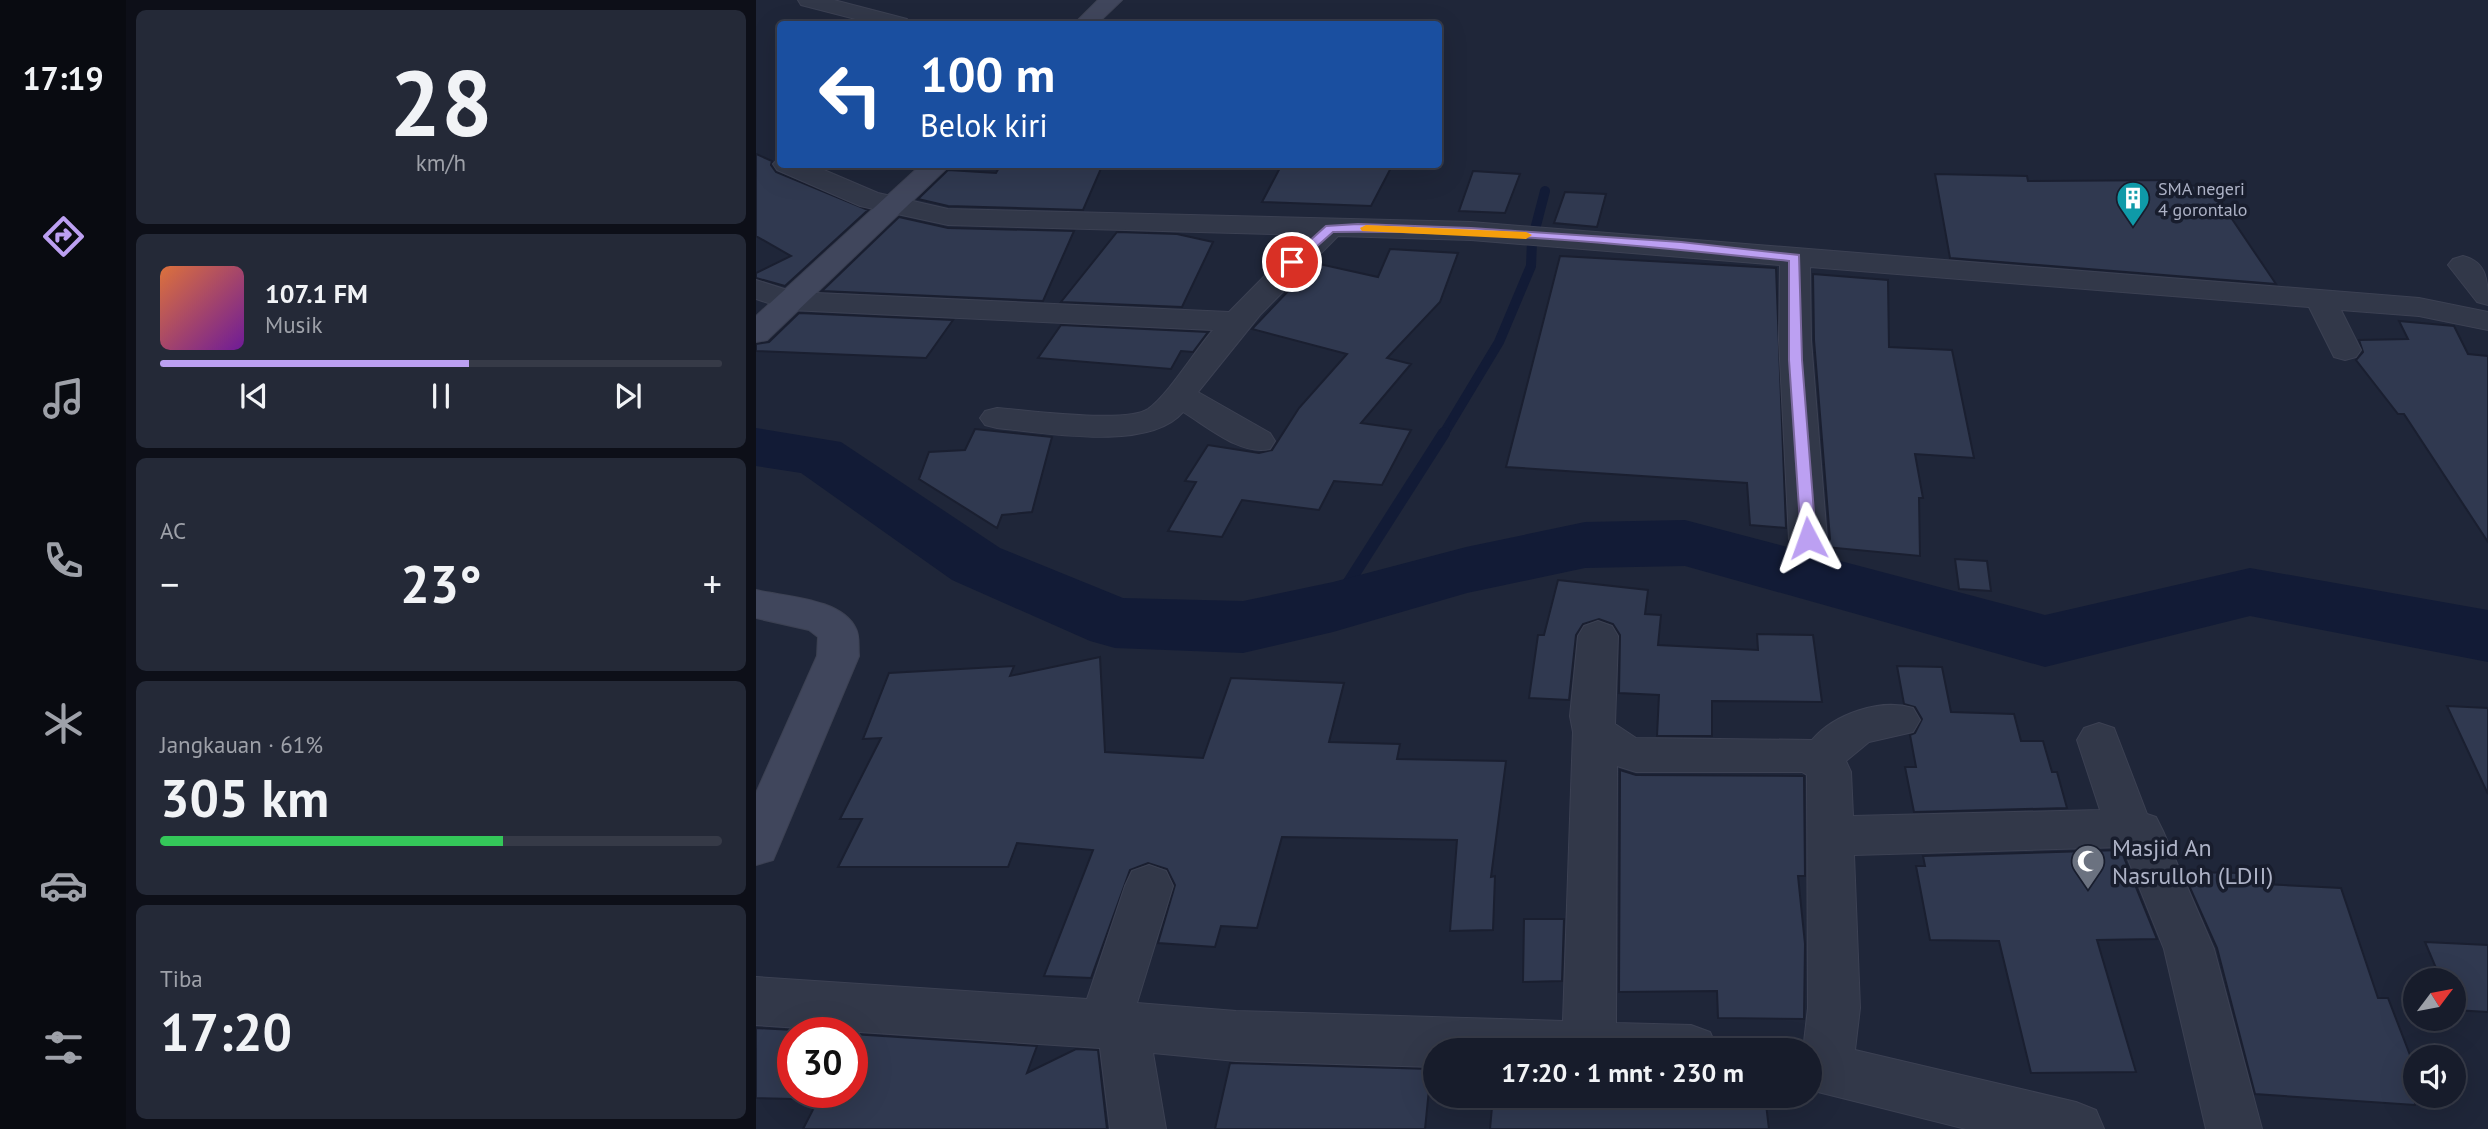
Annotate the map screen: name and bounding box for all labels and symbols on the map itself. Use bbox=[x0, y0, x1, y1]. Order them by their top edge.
place label: SMA negeri 4 gorontalo bbox=[2158, 177, 2247, 221]
building icon: SMA negeri 4 gorontalo bbox=[2114, 179, 2152, 228]
pin bbox=[1262, 232, 1322, 292]
position arrow bbox=[1771, 501, 1845, 575]
place label: Masjid An Nasrulloh (LDII) bbox=[2112, 832, 2273, 891]
mosque icon: Masjid An Nasrulloh (LDII) bbox=[2069, 842, 2107, 891]
north arrow bbox=[2403, 968, 2466, 1031]
speed limit sign: 30 bbox=[777, 1017, 868, 1108]

